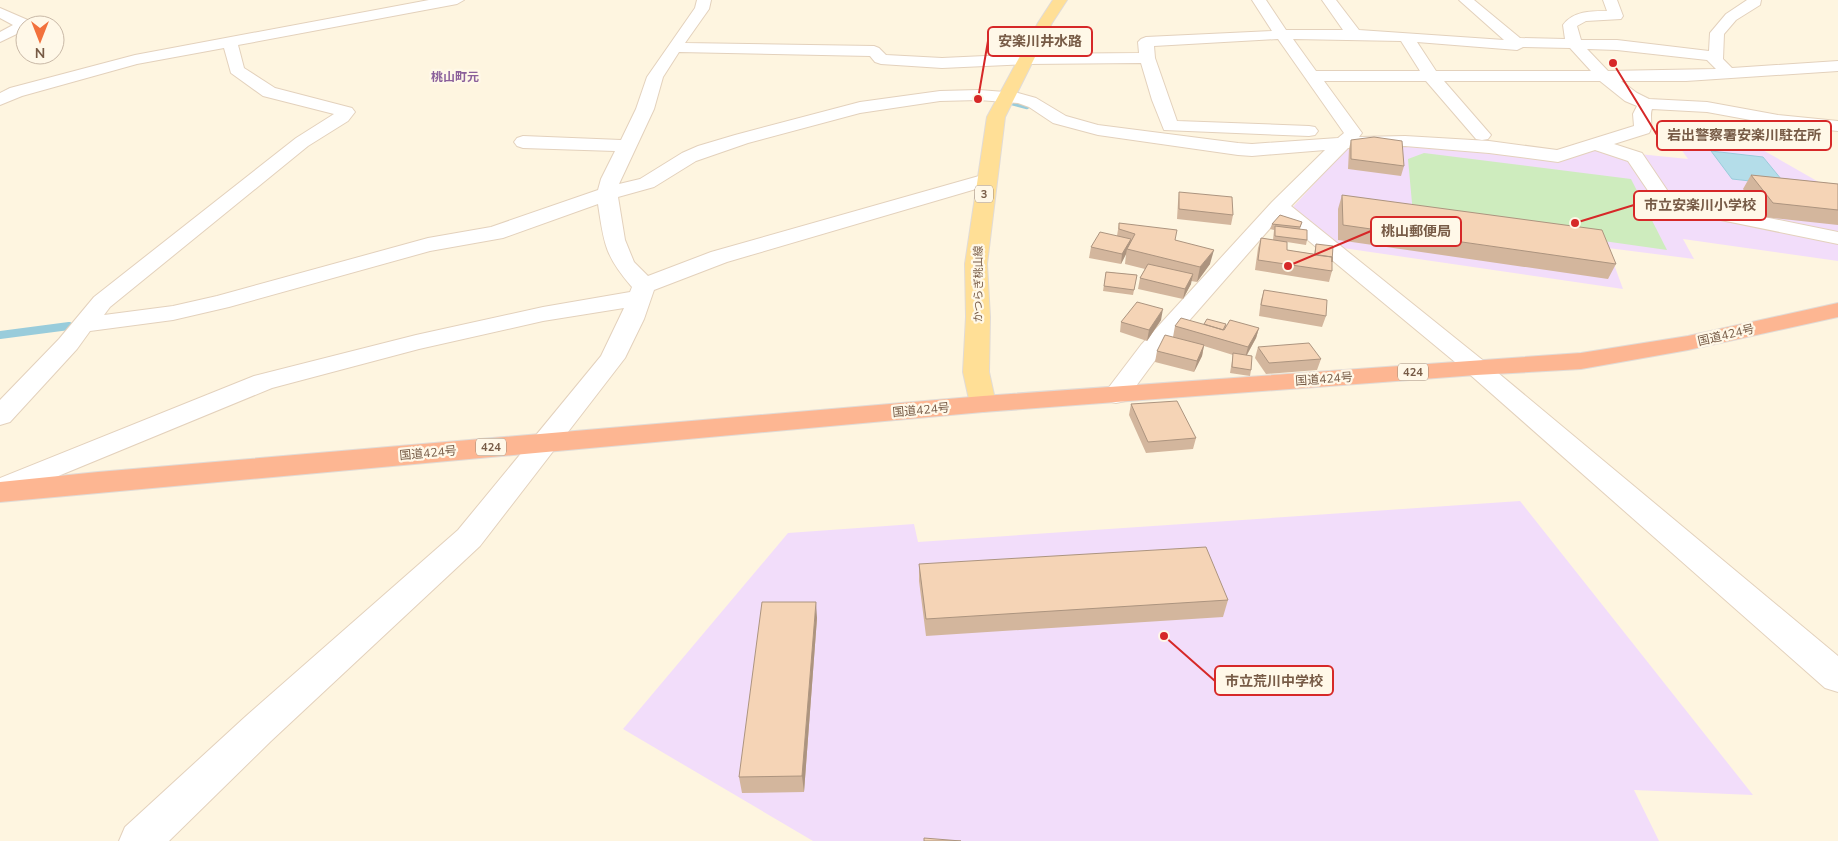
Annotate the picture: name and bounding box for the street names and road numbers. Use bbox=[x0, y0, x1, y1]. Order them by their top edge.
road number: 3 bbox=[975, 185, 993, 202]
street label: かつらぎ桃山線 bbox=[971, 246, 986, 323]
street label: 国道424号 bbox=[1696, 321, 1756, 349]
road number: 424 bbox=[1398, 364, 1428, 381]
street label: 国道424号 bbox=[1295, 369, 1353, 389]
street label: 国道424号 bbox=[892, 400, 950, 420]
road number: 424 bbox=[476, 438, 506, 456]
street label: 国道424号 bbox=[399, 443, 457, 463]

